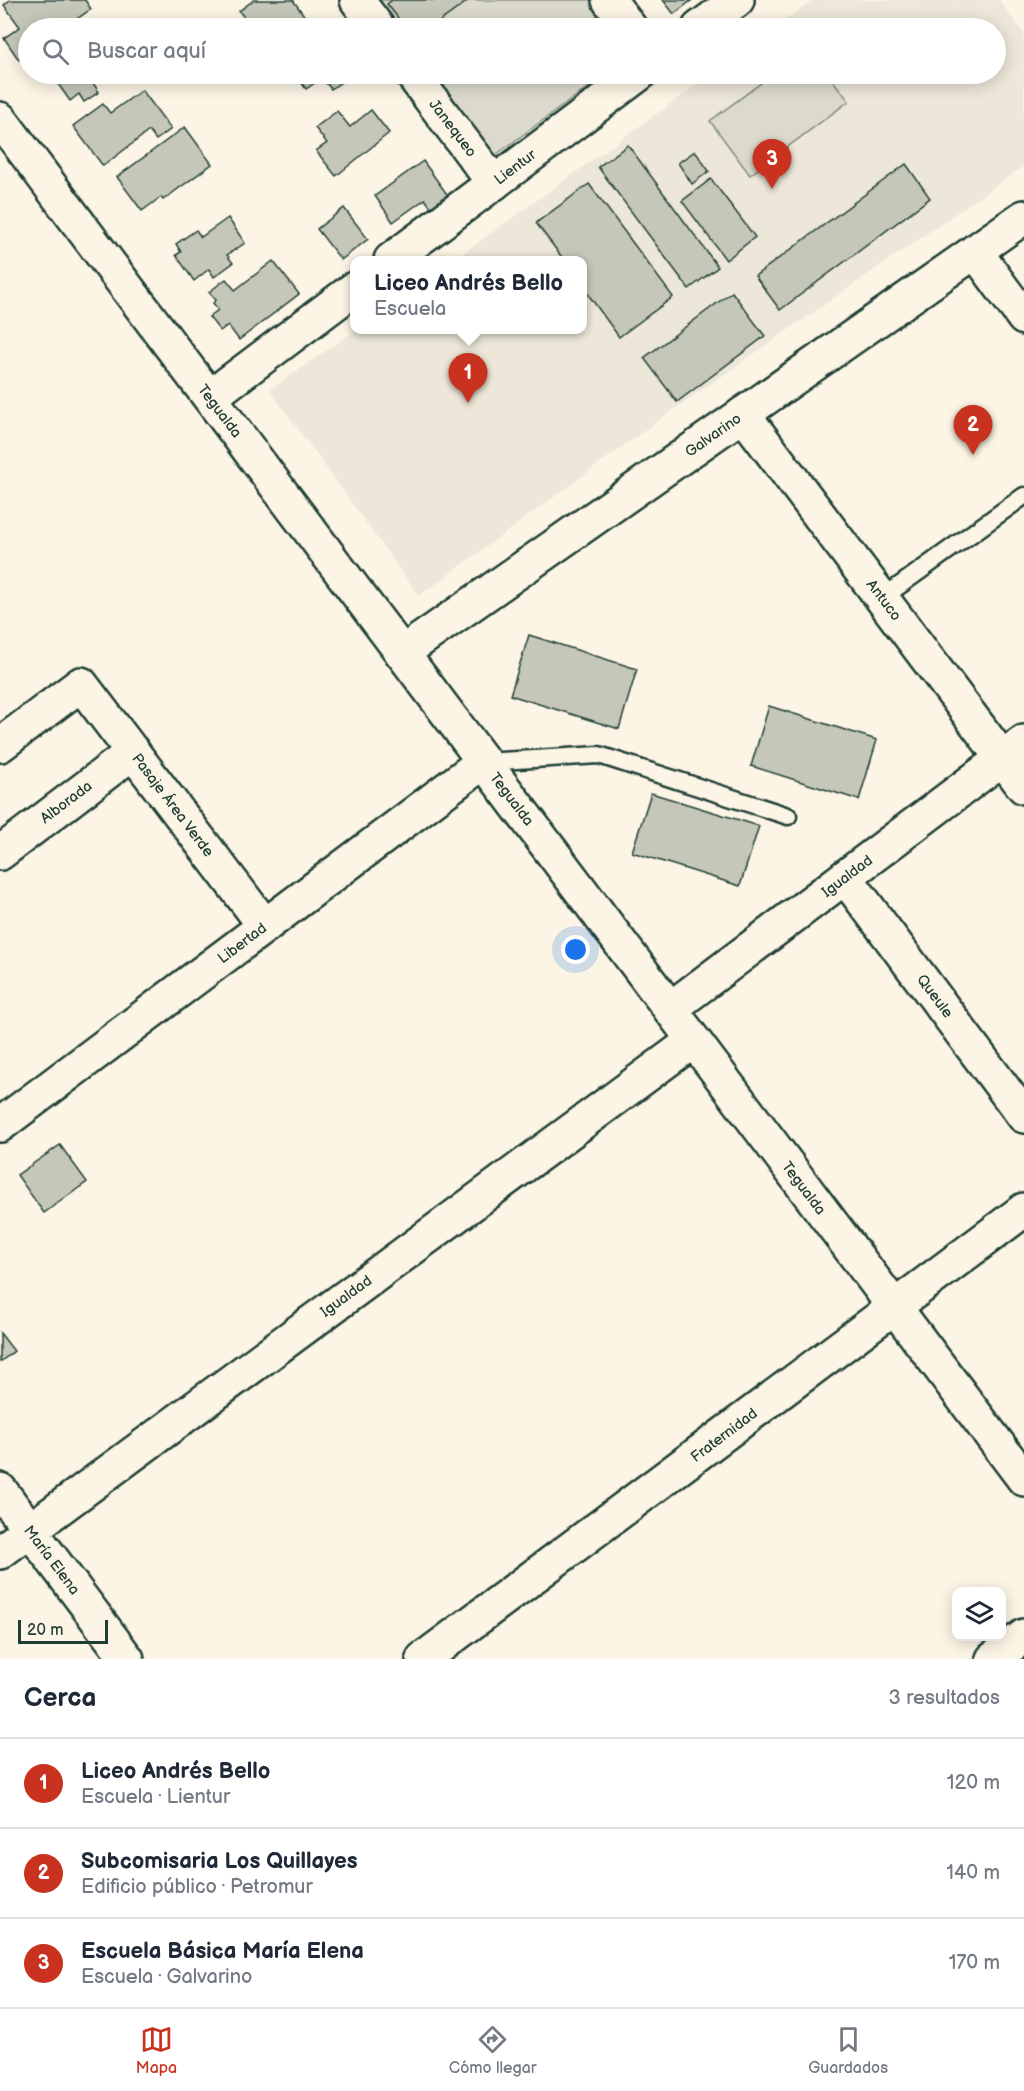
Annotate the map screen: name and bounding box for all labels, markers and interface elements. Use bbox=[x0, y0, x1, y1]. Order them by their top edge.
search box bbox=[18, 18, 1006, 84]
icon: search bbox=[39, 35, 72, 68]
text: Buscar aquí bbox=[87, 38, 206, 65]
street label: Janequeo bbox=[425, 95, 481, 161]
pin: 3 bbox=[752, 140, 792, 189]
street label: Lientur bbox=[490, 145, 541, 189]
popup bbox=[350, 256, 587, 334]
text: Liceo Andrés Bello bbox=[374, 270, 563, 297]
text: Escuela bbox=[374, 297, 446, 321]
pin: 1 bbox=[448, 354, 488, 403]
street label: Tegualda bbox=[193, 381, 246, 442]
pin: 2 bbox=[954, 406, 992, 455]
street label: Galvarino bbox=[681, 409, 745, 462]
street label: Antuco bbox=[862, 576, 905, 625]
street label: Pasaje Área Verde bbox=[127, 750, 218, 861]
street label: Tegualda bbox=[485, 769, 538, 830]
street label: Alborada bbox=[37, 777, 96, 828]
street label: Igualdad bbox=[818, 851, 877, 902]
street label: Libertad bbox=[214, 919, 270, 968]
your location bbox=[561, 935, 590, 964]
street label: Queule bbox=[912, 971, 957, 1022]
street label: Tegualda bbox=[777, 1158, 830, 1219]
street label: Igualdad bbox=[317, 1271, 376, 1321]
street label: Fraternidad bbox=[687, 1404, 761, 1467]
street label: María Elena bbox=[19, 1522, 84, 1599]
map controls bbox=[952, 1587, 1006, 1641]
button: layers bbox=[952, 1587, 1006, 1641]
scale bar bbox=[18, 1617, 108, 1644]
text: 20 m bbox=[27, 1621, 63, 1640]
text: Cerca bbox=[24, 1683, 96, 1714]
text: 3 resultados bbox=[889, 1686, 1000, 1710]
text: Liceo Andrés Bello bbox=[81, 1758, 270, 1785]
text: 1 bbox=[39, 1771, 48, 1795]
text: 120 m bbox=[947, 1771, 1000, 1795]
text: Escuela · Lientur bbox=[81, 1785, 230, 1809]
text: Subcomisaria Los Quillayes bbox=[81, 1848, 357, 1875]
text: 2 bbox=[38, 1861, 49, 1885]
text: 140 m bbox=[946, 1861, 1000, 1885]
text: Edificio público · Petromur bbox=[81, 1875, 313, 1899]
text: Escuela Básica María Elena bbox=[81, 1938, 364, 1965]
text: 3 bbox=[38, 1951, 49, 1975]
text: 170 m bbox=[949, 1951, 1000, 1975]
text: Escuela · Galvarino bbox=[81, 1965, 252, 1989]
tab: Mapa bbox=[136, 2023, 177, 2078]
tab: Cómo llegar bbox=[449, 2023, 537, 2078]
tab: Guardados bbox=[808, 2023, 888, 2078]

